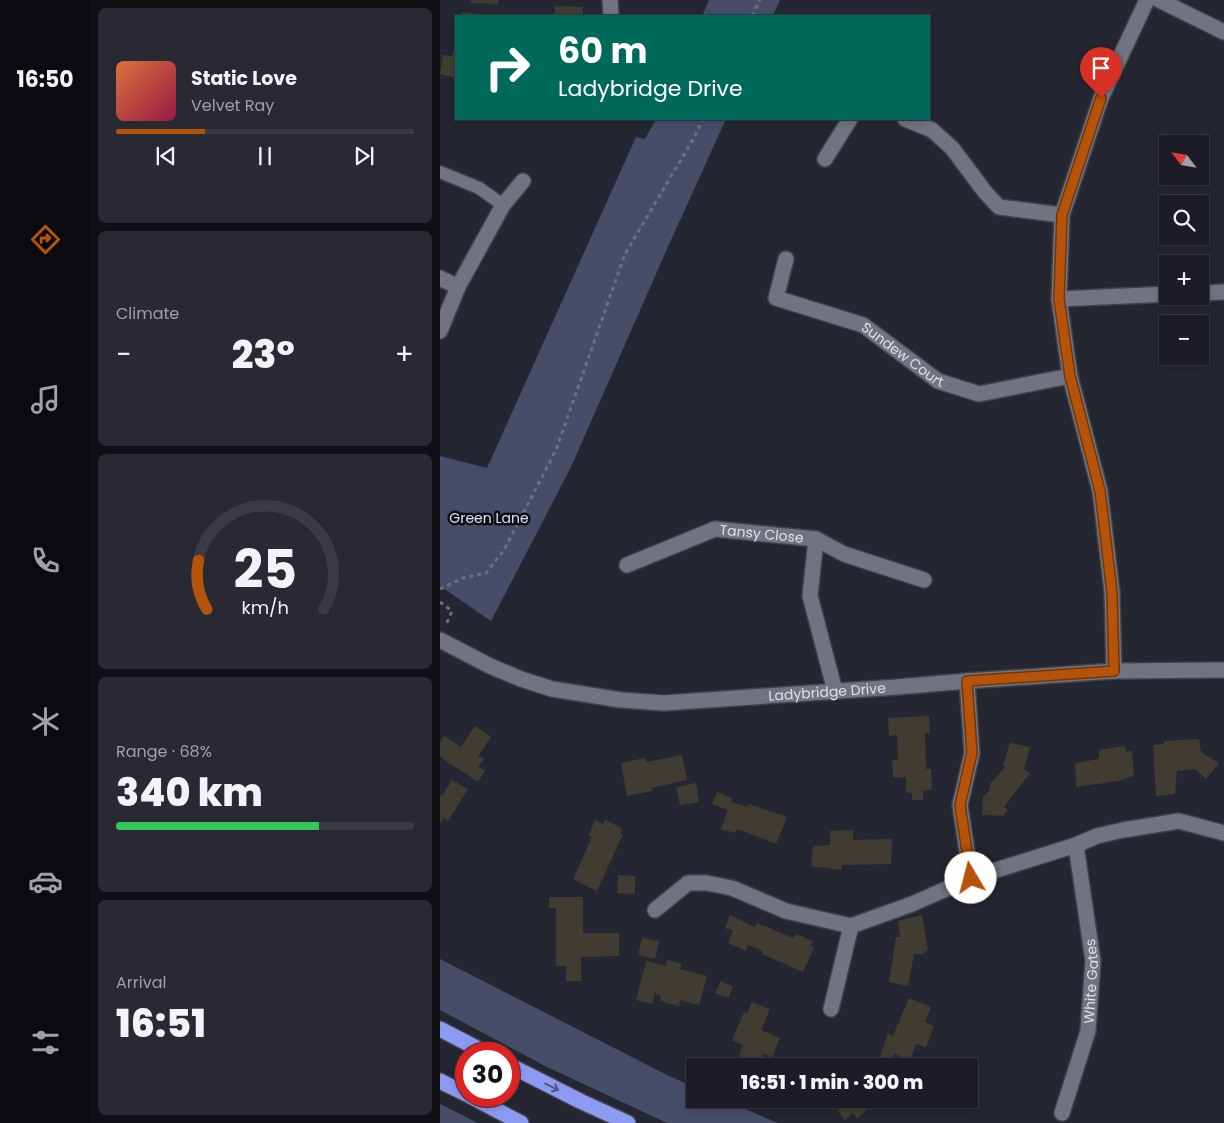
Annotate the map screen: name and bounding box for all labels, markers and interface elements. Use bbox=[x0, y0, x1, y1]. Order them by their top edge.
text: 60 m bbox=[558, 26, 648, 75]
icon: right bbox=[475, 35, 540, 100]
pin bbox=[1080, 47, 1122, 98]
icon: arrive bbox=[1087, 54, 1115, 82]
text: 16:50 bbox=[16, 64, 74, 95]
text: Static Love bbox=[191, 65, 297, 92]
text: Ladybridge Drive bbox=[558, 73, 743, 104]
text: Velvet Ray bbox=[191, 94, 274, 117]
north arrow bbox=[1159, 135, 1209, 185]
map controls bbox=[1159, 135, 1209, 365]
icon: previous bbox=[152, 142, 180, 170]
icon: pause bbox=[251, 142, 279, 170]
icon: next bbox=[350, 142, 378, 170]
button: search bbox=[1159, 195, 1209, 245]
icon: directions bbox=[28, 222, 63, 257]
button: + bbox=[1159, 255, 1209, 305]
text: Climate bbox=[116, 302, 179, 325]
button: − bbox=[1159, 315, 1209, 365]
street label: Sundew Court bbox=[857, 317, 946, 392]
text: 23° bbox=[232, 328, 295, 381]
text: − bbox=[116, 335, 131, 374]
text: + bbox=[395, 335, 414, 374]
icon: music bbox=[28, 382, 63, 417]
park label: Green Lane bbox=[449, 508, 529, 528]
street label: Tansy Close bbox=[719, 520, 805, 548]
text: 25 bbox=[233, 533, 297, 606]
icon: phone bbox=[28, 543, 63, 578]
text: km/h bbox=[241, 595, 289, 620]
street label: Ladybridge Drive bbox=[768, 678, 887, 706]
icon: climate bbox=[28, 704, 63, 739]
text: Range · 68% bbox=[116, 740, 212, 763]
text: 340 km bbox=[116, 766, 263, 819]
position arrow bbox=[944, 851, 996, 903]
icon: car bbox=[28, 864, 63, 899]
street label: White Gates bbox=[1079, 937, 1103, 1024]
text: Arrival bbox=[116, 971, 166, 994]
text: 16:51 bbox=[116, 997, 206, 1050]
icon: filters bbox=[28, 1025, 63, 1060]
speed limit sign: 30 bbox=[455, 1042, 520, 1107]
text: 16:51 · 1 min · 300 m bbox=[741, 1069, 923, 1096]
one-way arrow bbox=[544, 1083, 559, 1092]

